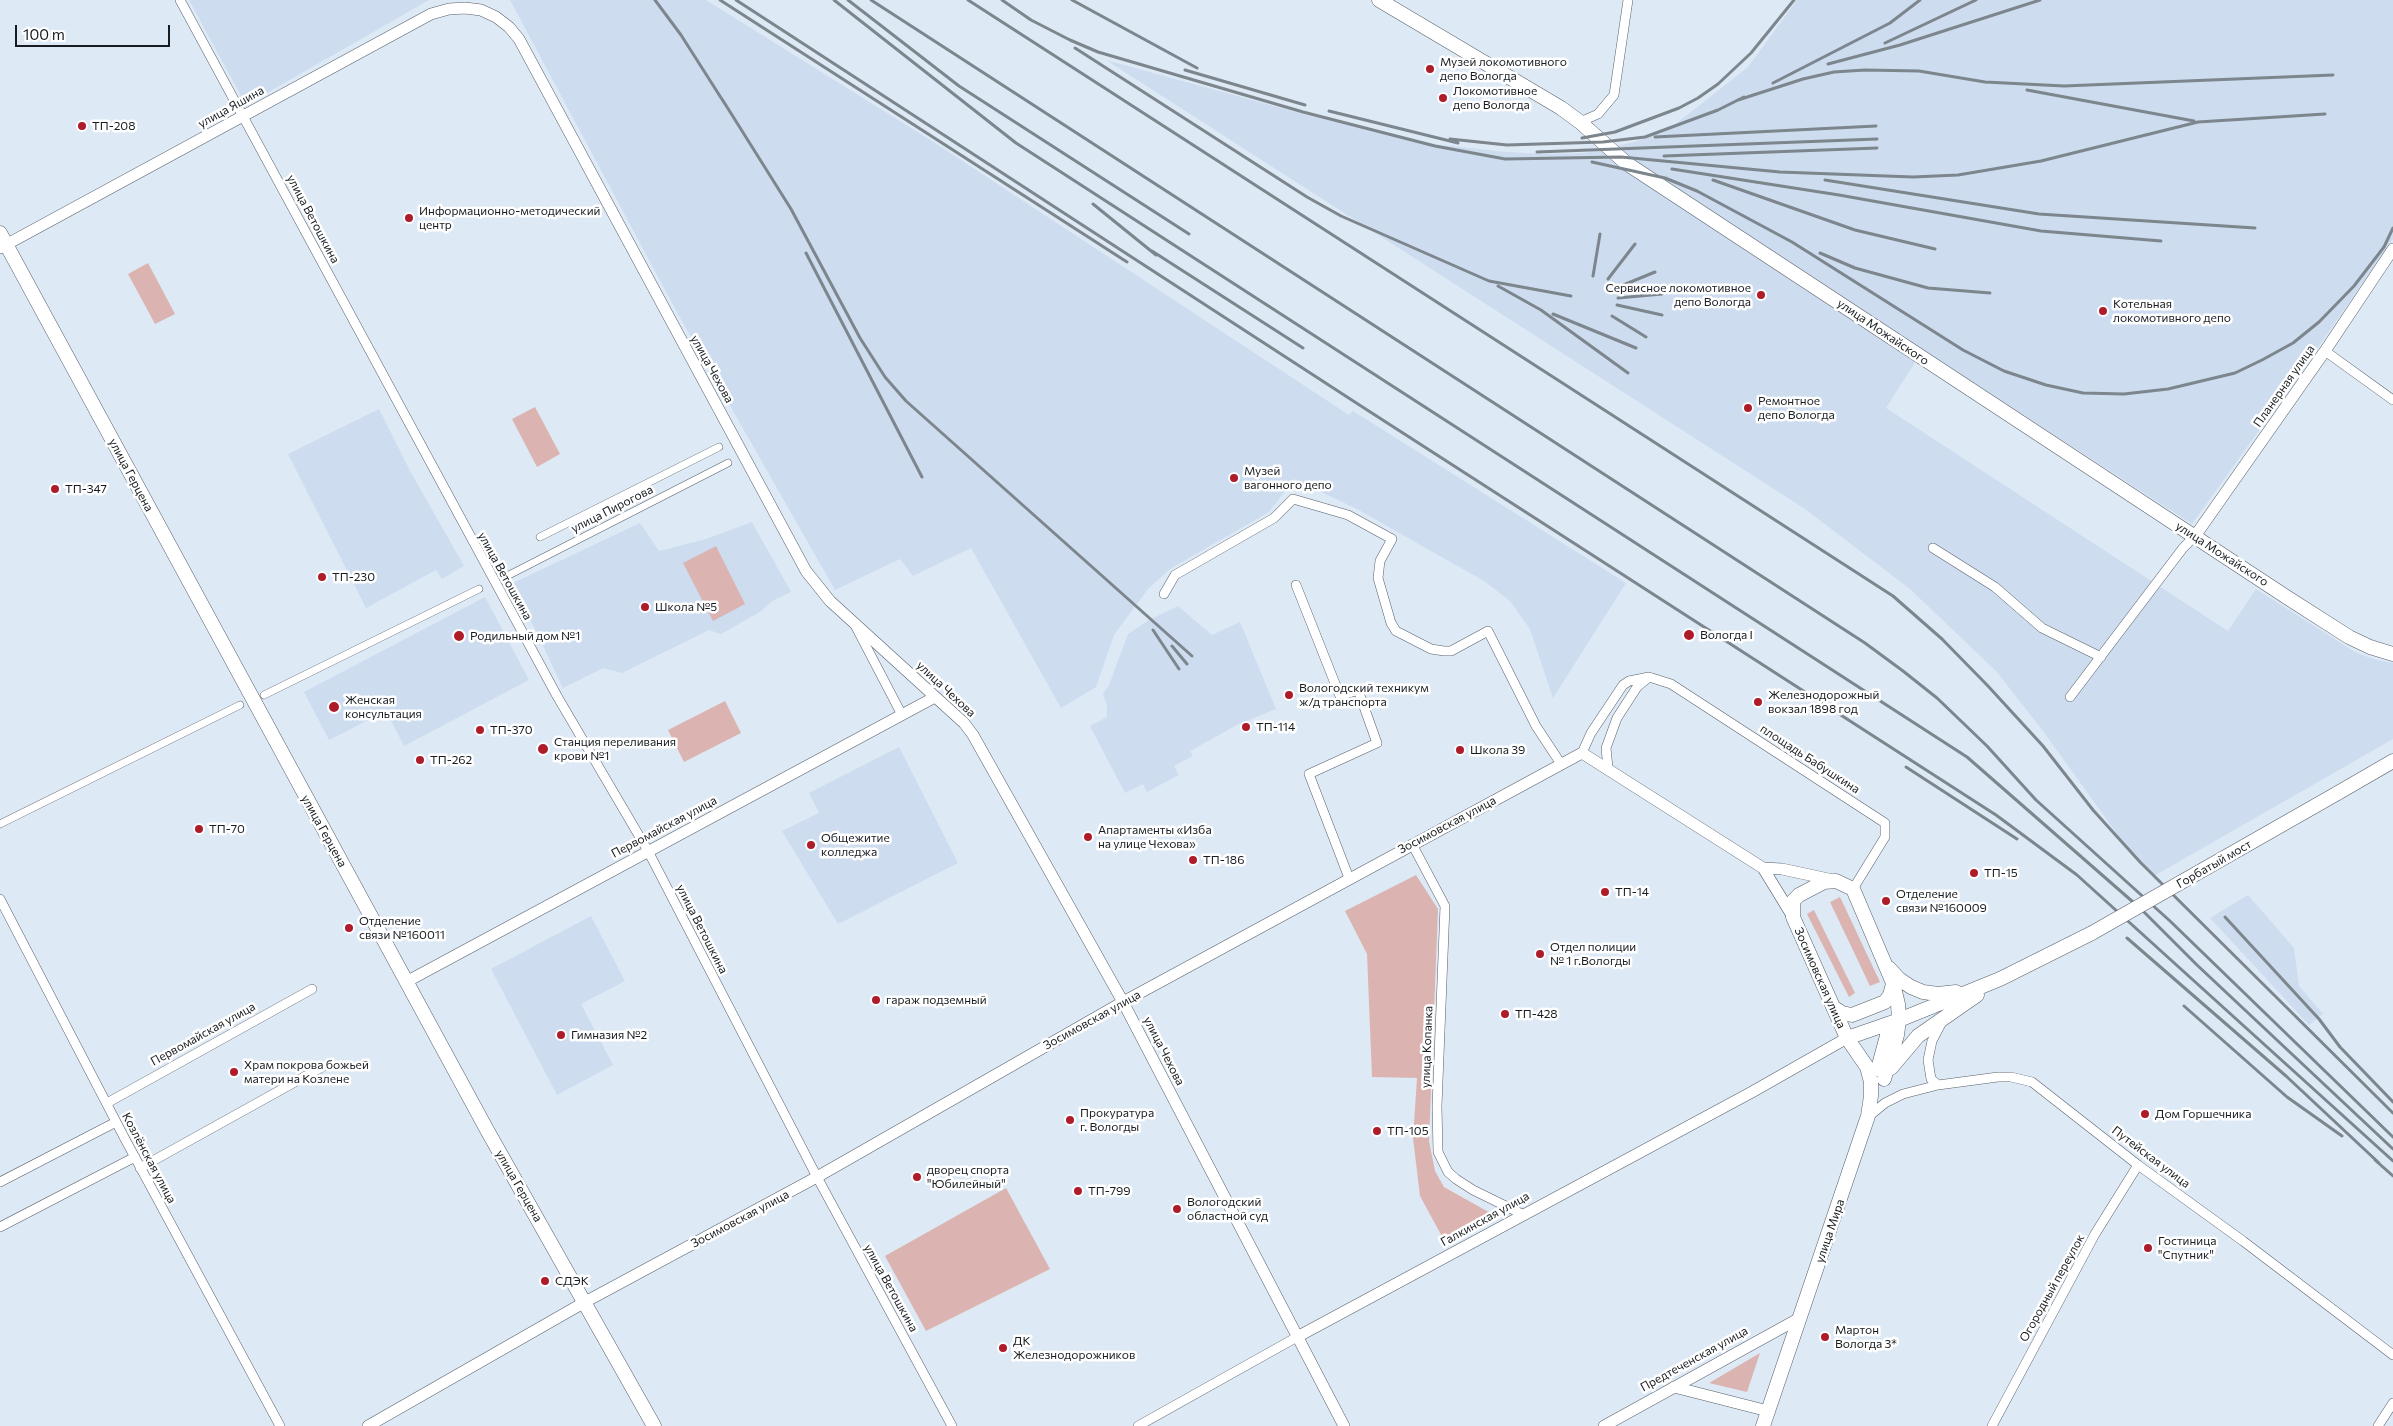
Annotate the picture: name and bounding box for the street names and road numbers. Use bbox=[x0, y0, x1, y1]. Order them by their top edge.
street label: улица Яшина bbox=[196, 83, 266, 131]
street label: улица Ветошкина bbox=[284, 172, 342, 266]
street label: улица Можайского bbox=[1834, 296, 1932, 368]
street label: улица Чехова bbox=[687, 333, 737, 405]
street label: Планерная улица bbox=[2250, 342, 2318, 430]
street label: улица Герцена bbox=[106, 436, 156, 514]
street label: улица Пирогова bbox=[569, 482, 655, 536]
street label: улица Можайского bbox=[2173, 519, 2271, 589]
street label: улица Ветошкина bbox=[475, 530, 535, 622]
street label: улица Чехова bbox=[914, 658, 978, 720]
street label: площадь Бабушкина bbox=[1757, 721, 1863, 797]
street label: улица Герцена bbox=[298, 792, 350, 870]
street label: Первомайская улица bbox=[609, 793, 719, 861]
street label: Зосимовская улица bbox=[1396, 793, 1498, 857]
street label: Горбатый мост bbox=[2174, 837, 2254, 891]
street label: улица Ветошкина bbox=[673, 882, 731, 976]
street label: Зосимовская улица bbox=[1791, 925, 1849, 1031]
street label: Зосимовская улица bbox=[1041, 987, 1143, 1053]
street label: Первомайская улица bbox=[148, 999, 258, 1069]
street label: улица Копанка bbox=[1418, 1006, 1436, 1088]
street label: улица Чехова bbox=[1140, 1014, 1188, 1088]
street label: Козлёнская улица bbox=[119, 1110, 179, 1206]
street label: Путейская улица bbox=[2109, 1123, 2193, 1191]
street label: улица Герцена bbox=[493, 1147, 545, 1225]
street label: Зосимовская улица bbox=[689, 1187, 791, 1251]
street label: Галкинская улица bbox=[1438, 1189, 1532, 1249]
street label: улица Мира bbox=[1812, 1197, 1848, 1265]
street label: Огородный переулок bbox=[2016, 1232, 2088, 1344]
street label: улица Ветошкина bbox=[861, 1242, 921, 1334]
street label: Предтеченская улица bbox=[1638, 1323, 1750, 1395]

